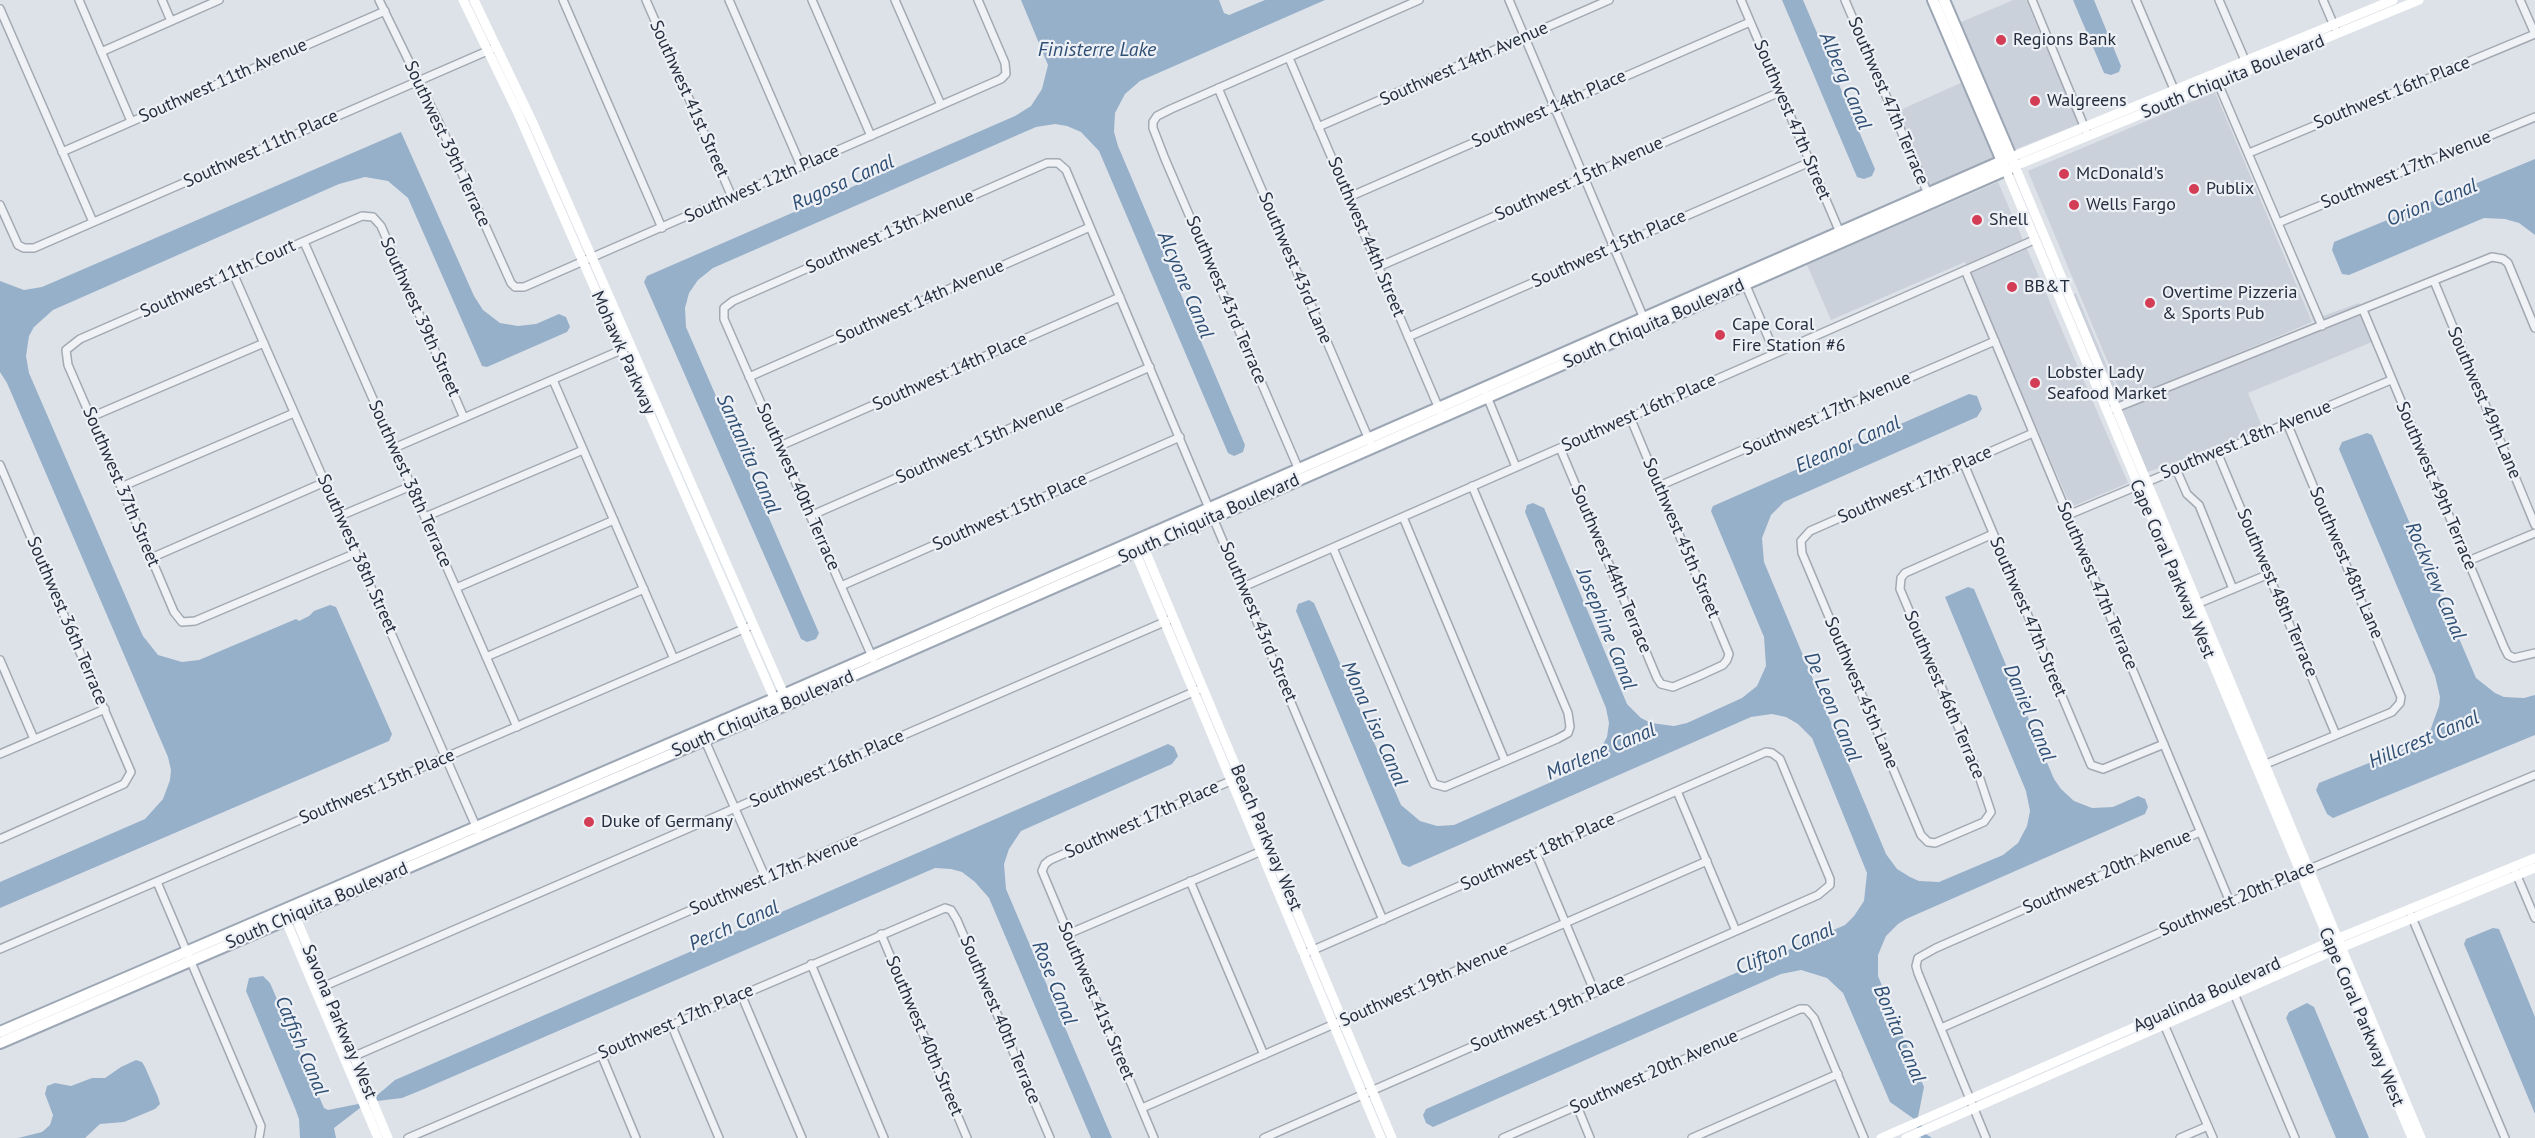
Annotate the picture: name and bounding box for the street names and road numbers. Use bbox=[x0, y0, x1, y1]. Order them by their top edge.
street label: Southwest 47th Terrace bbox=[1843, 14, 1933, 188]
street label: Southwest 41st Street bbox=[645, 17, 733, 181]
street label: Southwest 14th Avenue bbox=[1376, 17, 1552, 111]
street label: South Chiquita Boulevard bbox=[2138, 30, 2328, 124]
street label: Southwest 11th Avenue bbox=[135, 34, 311, 128]
street label: Southwest 47th Street bbox=[1749, 37, 1835, 203]
street label: Southwest 16th Place bbox=[2311, 52, 2473, 134]
street label: Southwest 39th Terrace bbox=[399, 58, 495, 230]
street label: Southwest 14th Place bbox=[1468, 65, 1630, 153]
street label: Southwest 11th Place bbox=[180, 105, 342, 193]
street label: Southwest 17th Avenue bbox=[2318, 126, 2494, 214]
street label: Southwest 15th Avenue bbox=[1491, 132, 1667, 226]
street label: Southwest 12th Place bbox=[681, 140, 843, 228]
street label: Southwest 44th Street bbox=[1322, 154, 1410, 320]
street label: Southwest 13th Avenue bbox=[802, 185, 978, 279]
street label: Southwest 43rd Lane bbox=[1253, 189, 1337, 347]
street label: Southwest 15th Place bbox=[1528, 205, 1690, 293]
street label: Southwest 43rd Terrace bbox=[1181, 213, 1271, 387]
street label: Southwest 39th Street bbox=[375, 234, 465, 400]
street label: Southwest 11th Court bbox=[137, 235, 299, 323]
street label: Southwest 14th Avenue bbox=[832, 255, 1008, 349]
street label: South Chiquita Boulevard bbox=[1560, 274, 1748, 374]
street label: Mohawk Parkway bbox=[586, 288, 660, 418]
street label: Southwest 49th Lane bbox=[2442, 324, 2526, 482]
street label: Southwest 14th Place bbox=[869, 328, 1031, 416]
street label: Southwest 17th Avenue bbox=[1740, 367, 1914, 461]
street label: Southwest 16th Place bbox=[1558, 369, 1720, 457]
street label: Southwest 15th Avenue bbox=[892, 395, 1068, 489]
street label: Southwest 18th Avenue bbox=[2158, 396, 2334, 484]
street label: Southwest 38th Terrace bbox=[363, 397, 457, 571]
street label: Southwest 49th Terrace bbox=[2391, 399, 2481, 573]
street label: Southwest 40th Terrace bbox=[751, 400, 845, 574]
street label: Southwest 37th Street bbox=[78, 404, 164, 570]
street label: Southwest 17th Place bbox=[1835, 441, 1995, 529]
street label: Southwest 45th Street bbox=[1637, 455, 1725, 621]
street label: Southwest 15th Place bbox=[929, 468, 1091, 556]
street label: South Chiquita Boulevard bbox=[1115, 469, 1303, 569]
street label: Southwest 38th Street bbox=[312, 471, 402, 637]
street label: Cape Coral Parkway West bbox=[2124, 476, 2220, 662]
street label: Southwest 44th Terrace bbox=[1566, 482, 1656, 656]
street label: Southwest 48th Lane bbox=[2304, 484, 2388, 642]
street label: Southwest 47th Terrace bbox=[2052, 499, 2142, 673]
street label: Southwest 48th Terrace bbox=[2232, 506, 2322, 680]
street label: Southwest 36th Terrace bbox=[22, 534, 112, 708]
street label: Southwest 47th Street bbox=[1985, 534, 2071, 700]
street label: Southwest 43rd Street bbox=[1215, 539, 1301, 705]
street label: Southwest 46th Terrace bbox=[1899, 608, 1989, 782]
street label: Southwest 45th Lane bbox=[1819, 614, 1903, 772]
street label: South Chiquita Boulevard bbox=[669, 666, 857, 762]
street label: Southwest 16th Place bbox=[746, 725, 908, 813]
street label: Southwest 15th Place bbox=[296, 744, 458, 830]
street label: Beach Parkway West bbox=[1225, 762, 1307, 914]
street label: Southwest 17th Place bbox=[1062, 776, 1222, 864]
street label: Southwest 18th Place bbox=[1457, 808, 1619, 896]
street label: Southwest 20th Avenue bbox=[2019, 825, 2195, 919]
street label: Southwest 17th Avenue bbox=[686, 830, 862, 920]
street label: Southwest 20th Place bbox=[2156, 856, 2318, 942]
street label: South Chiquita Boulevard bbox=[223, 858, 411, 954]
street label: Southwest 41st Street bbox=[1053, 919, 1139, 1083]
street label: Cape Coral Parkway West bbox=[2313, 924, 2409, 1110]
street label: Southwest 40th Terrace bbox=[955, 933, 1045, 1107]
street label: Southwest 19th Avenue bbox=[1336, 938, 1512, 1032]
street label: Savona Parkway West bbox=[297, 942, 381, 1102]
street label: Southwest 40th Street bbox=[880, 953, 968, 1119]
street label: Agualinda Boulevard bbox=[2130, 953, 2284, 1037]
street label: Southwest 19th Place bbox=[1467, 969, 1629, 1057]
street label: Southwest 17th Place bbox=[595, 980, 757, 1064]
street label: Southwest 20th Avenue bbox=[1566, 1025, 1742, 1119]

